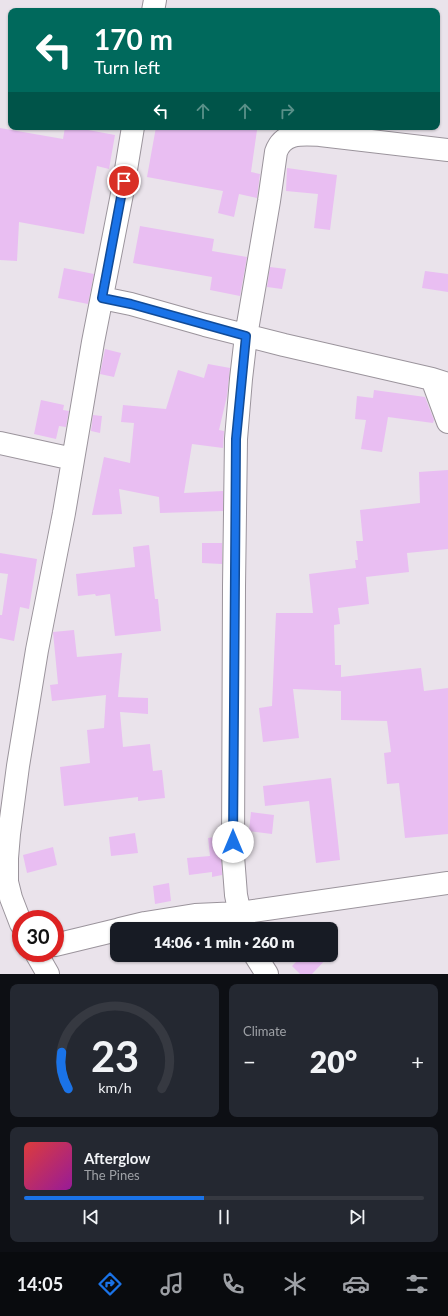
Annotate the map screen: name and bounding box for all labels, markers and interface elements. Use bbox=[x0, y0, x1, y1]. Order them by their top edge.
text: 170 m bbox=[94, 22, 173, 56]
icon: left bbox=[28, 24, 80, 76]
text: Turn left bbox=[94, 56, 160, 78]
icon: left bbox=[150, 100, 172, 122]
icon: ahead bbox=[192, 100, 214, 122]
icon: ahead bbox=[234, 100, 256, 122]
icon: right bbox=[276, 100, 298, 122]
pin bbox=[107, 164, 141, 198]
icon: arrive bbox=[113, 170, 135, 192]
position arrow bbox=[212, 821, 254, 863]
speed limit sign: 30 bbox=[12, 910, 64, 962]
text: 14:06 · 1 min · 260 m bbox=[153, 933, 295, 951]
text: Climate bbox=[243, 1023, 286, 1039]
text: 23 bbox=[90, 1030, 139, 1080]
text: 20° bbox=[310, 1043, 357, 1079]
text: − bbox=[243, 1048, 256, 1075]
text: + bbox=[411, 1048, 424, 1075]
text: km/h bbox=[98, 1078, 131, 1095]
text: Afterglow bbox=[84, 1149, 150, 1167]
text: The Pines bbox=[84, 1167, 140, 1183]
icon: previous bbox=[80, 1206, 102, 1228]
icon: pause bbox=[213, 1206, 235, 1228]
icon: next bbox=[346, 1206, 368, 1228]
icon: directions bbox=[96, 1270, 124, 1298]
icon: music bbox=[158, 1270, 186, 1298]
icon: phone bbox=[219, 1270, 247, 1298]
icon: climate bbox=[281, 1270, 309, 1298]
icon: car bbox=[342, 1270, 370, 1298]
icon: filters bbox=[403, 1270, 431, 1298]
text: 14:05 bbox=[17, 1273, 63, 1295]

